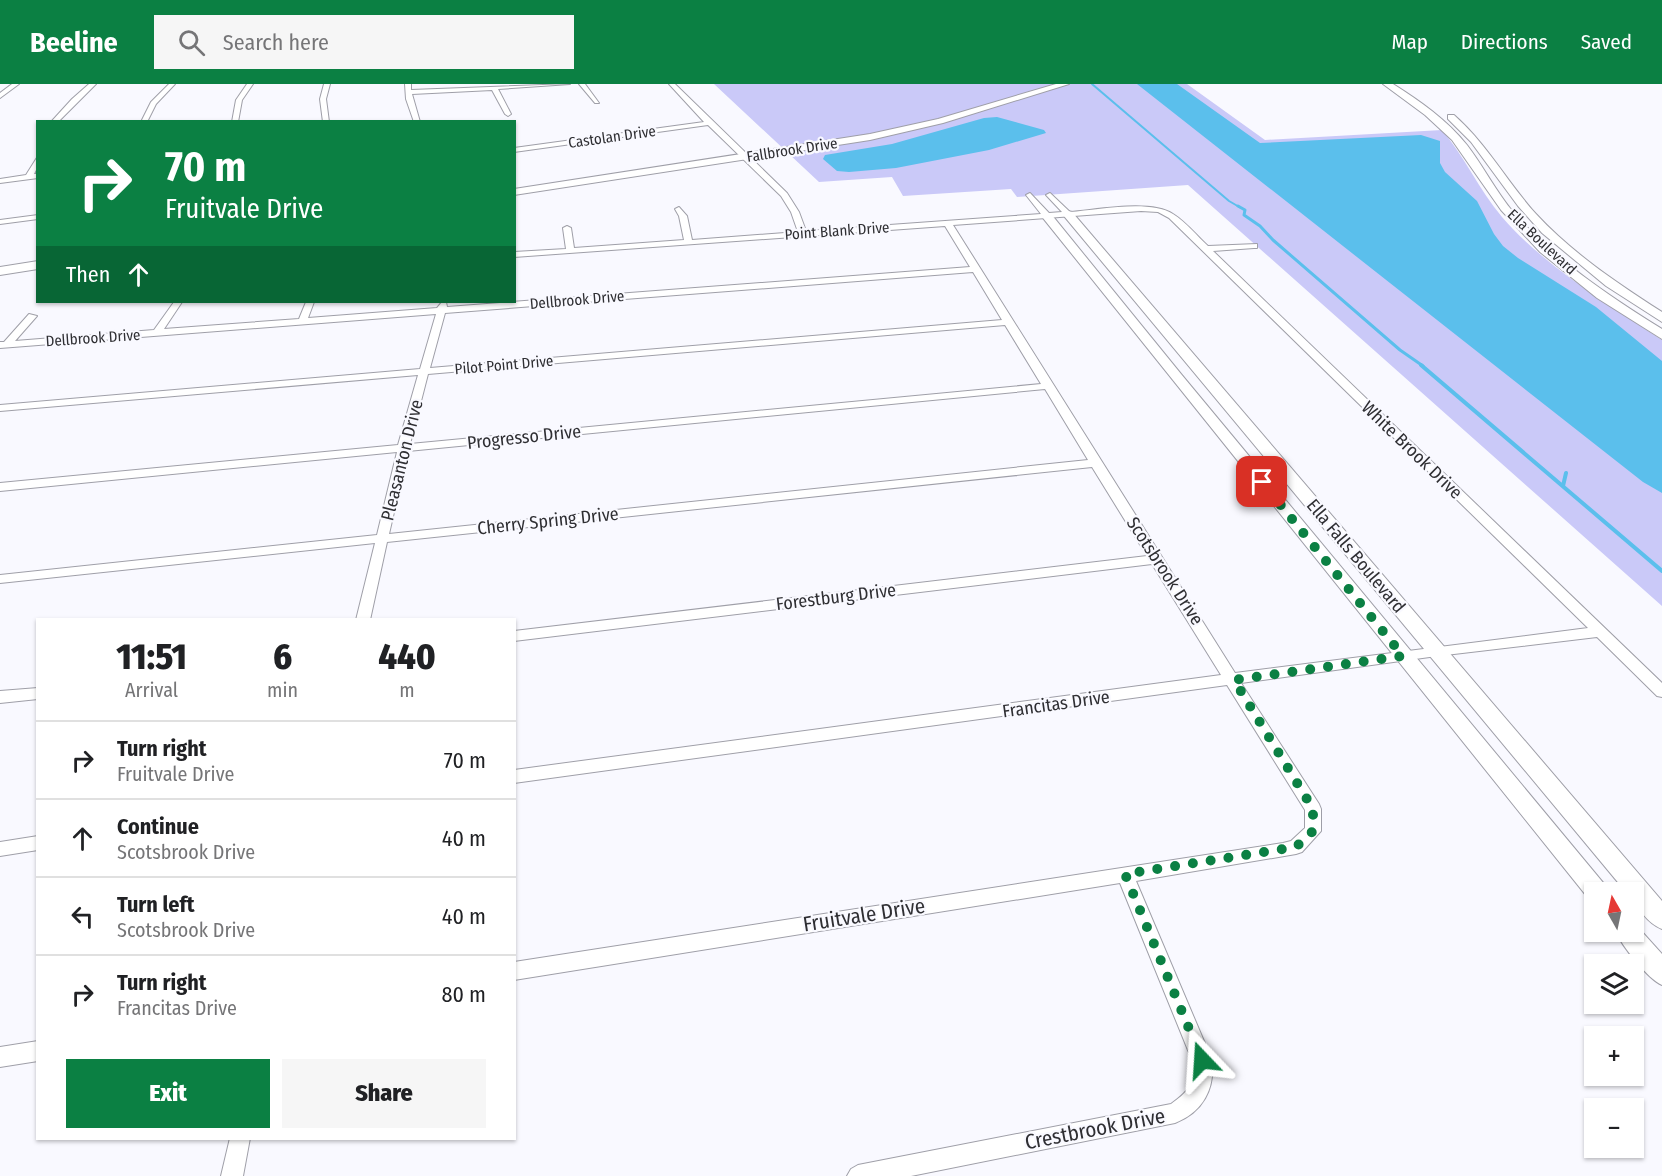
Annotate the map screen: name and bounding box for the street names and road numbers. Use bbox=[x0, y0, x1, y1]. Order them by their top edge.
street label: Castolan Drive bbox=[567, 122, 657, 152]
street label: Fallbrook Drive bbox=[745, 134, 839, 166]
street label: Ella Boulevard bbox=[1504, 206, 1580, 278]
street label: Point Blank Drive bbox=[784, 218, 890, 244]
street label: Dellbrook Drive bbox=[529, 287, 625, 313]
street label: Dellbrook Drive bbox=[45, 326, 141, 350]
street label: Pilot Point Drive bbox=[454, 352, 554, 378]
street label: White Brook Drive bbox=[1357, 396, 1467, 504]
street label: Pleasanton Drive bbox=[376, 397, 428, 523]
street label: Progresso Drive bbox=[466, 420, 582, 454]
street label: Ella Falls Boulevard bbox=[1302, 495, 1410, 617]
street label: Cherry Spring Drive bbox=[476, 503, 620, 539]
street label: Scotsbrook Drive bbox=[1122, 513, 1208, 629]
street label: Forestburg Drive bbox=[775, 579, 897, 615]
street label: Francitas Drive bbox=[1001, 686, 1111, 722]
street label: Fruitvale Drive bbox=[801, 893, 927, 937]
street label: Crestbrook Drive bbox=[1023, 1103, 1167, 1155]

